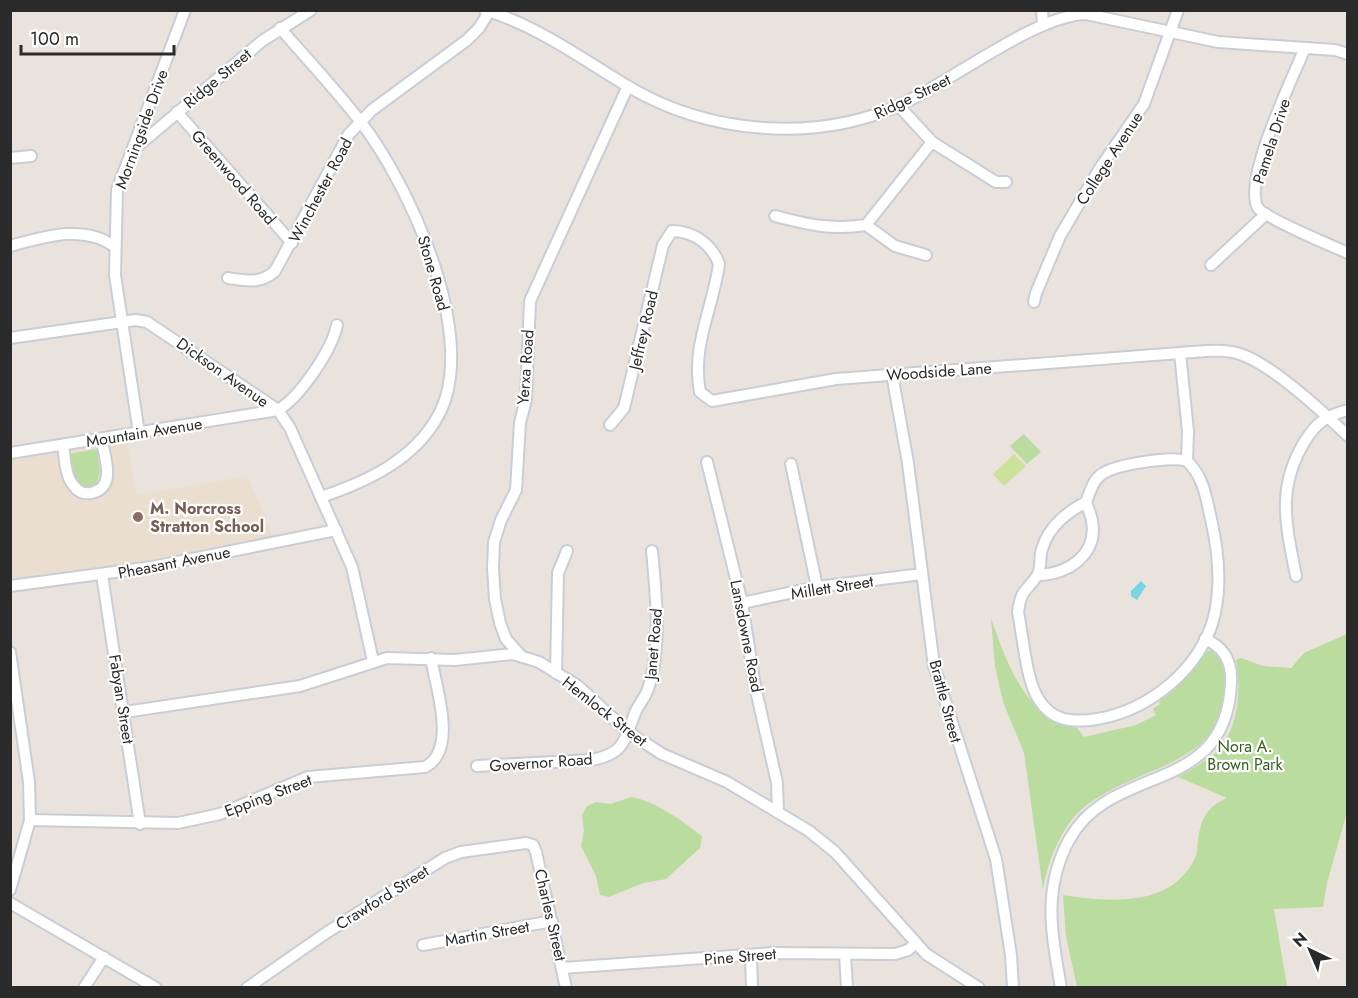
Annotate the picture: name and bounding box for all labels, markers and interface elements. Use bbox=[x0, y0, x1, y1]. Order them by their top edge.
scale bar bbox=[21, 18, 174, 56]
text: 100 m bbox=[30, 26, 79, 52]
street label: Ridge Street bbox=[178, 43, 256, 114]
street label: Morningside Drive bbox=[109, 66, 174, 192]
street label: Ridge Street bbox=[870, 68, 955, 125]
street label: Pamela Drive bbox=[1247, 96, 1296, 187]
street label: College Avenue bbox=[1071, 107, 1148, 210]
street label: Greenwood Road bbox=[186, 125, 281, 230]
street label: Winchester Road bbox=[283, 134, 358, 247]
street label: Stone Road bbox=[412, 233, 455, 313]
street label: Jeffrey Road bbox=[623, 288, 664, 374]
street label: Yerxa Road bbox=[511, 329, 540, 405]
street label: Dickson Avenue bbox=[172, 332, 274, 413]
street label: Woodside Lane bbox=[886, 356, 992, 387]
street label: Mountain Avenue bbox=[84, 412, 204, 453]
place label: M. Norcross Stratton School bbox=[150, 497, 264, 538]
marker: M. Norcross Stratton School bbox=[131, 510, 145, 524]
street label: Pheasant Avenue bbox=[116, 540, 232, 585]
street label: Millett Street bbox=[789, 570, 875, 605]
street label: Lansdowne Road bbox=[724, 578, 769, 694]
street label: Janet Road bbox=[639, 608, 668, 683]
street label: Fabyan Street bbox=[103, 653, 140, 746]
street label: Brattle Street bbox=[923, 657, 968, 745]
street label: Hemlock Street bbox=[557, 671, 652, 752]
park label: Nora A. Brown Park bbox=[1207, 735, 1284, 776]
street label: Governor Road bbox=[489, 747, 593, 778]
street label: Epping Street bbox=[221, 768, 315, 823]
street label: Crawford Street bbox=[331, 860, 433, 935]
street label: Charles Street bbox=[529, 867, 572, 964]
street label: Martin Street bbox=[443, 915, 531, 952]
north arrow bbox=[1280, 920, 1340, 980]
text: N bbox=[1287, 927, 1312, 952]
street label: Pine Street bbox=[703, 942, 777, 971]

